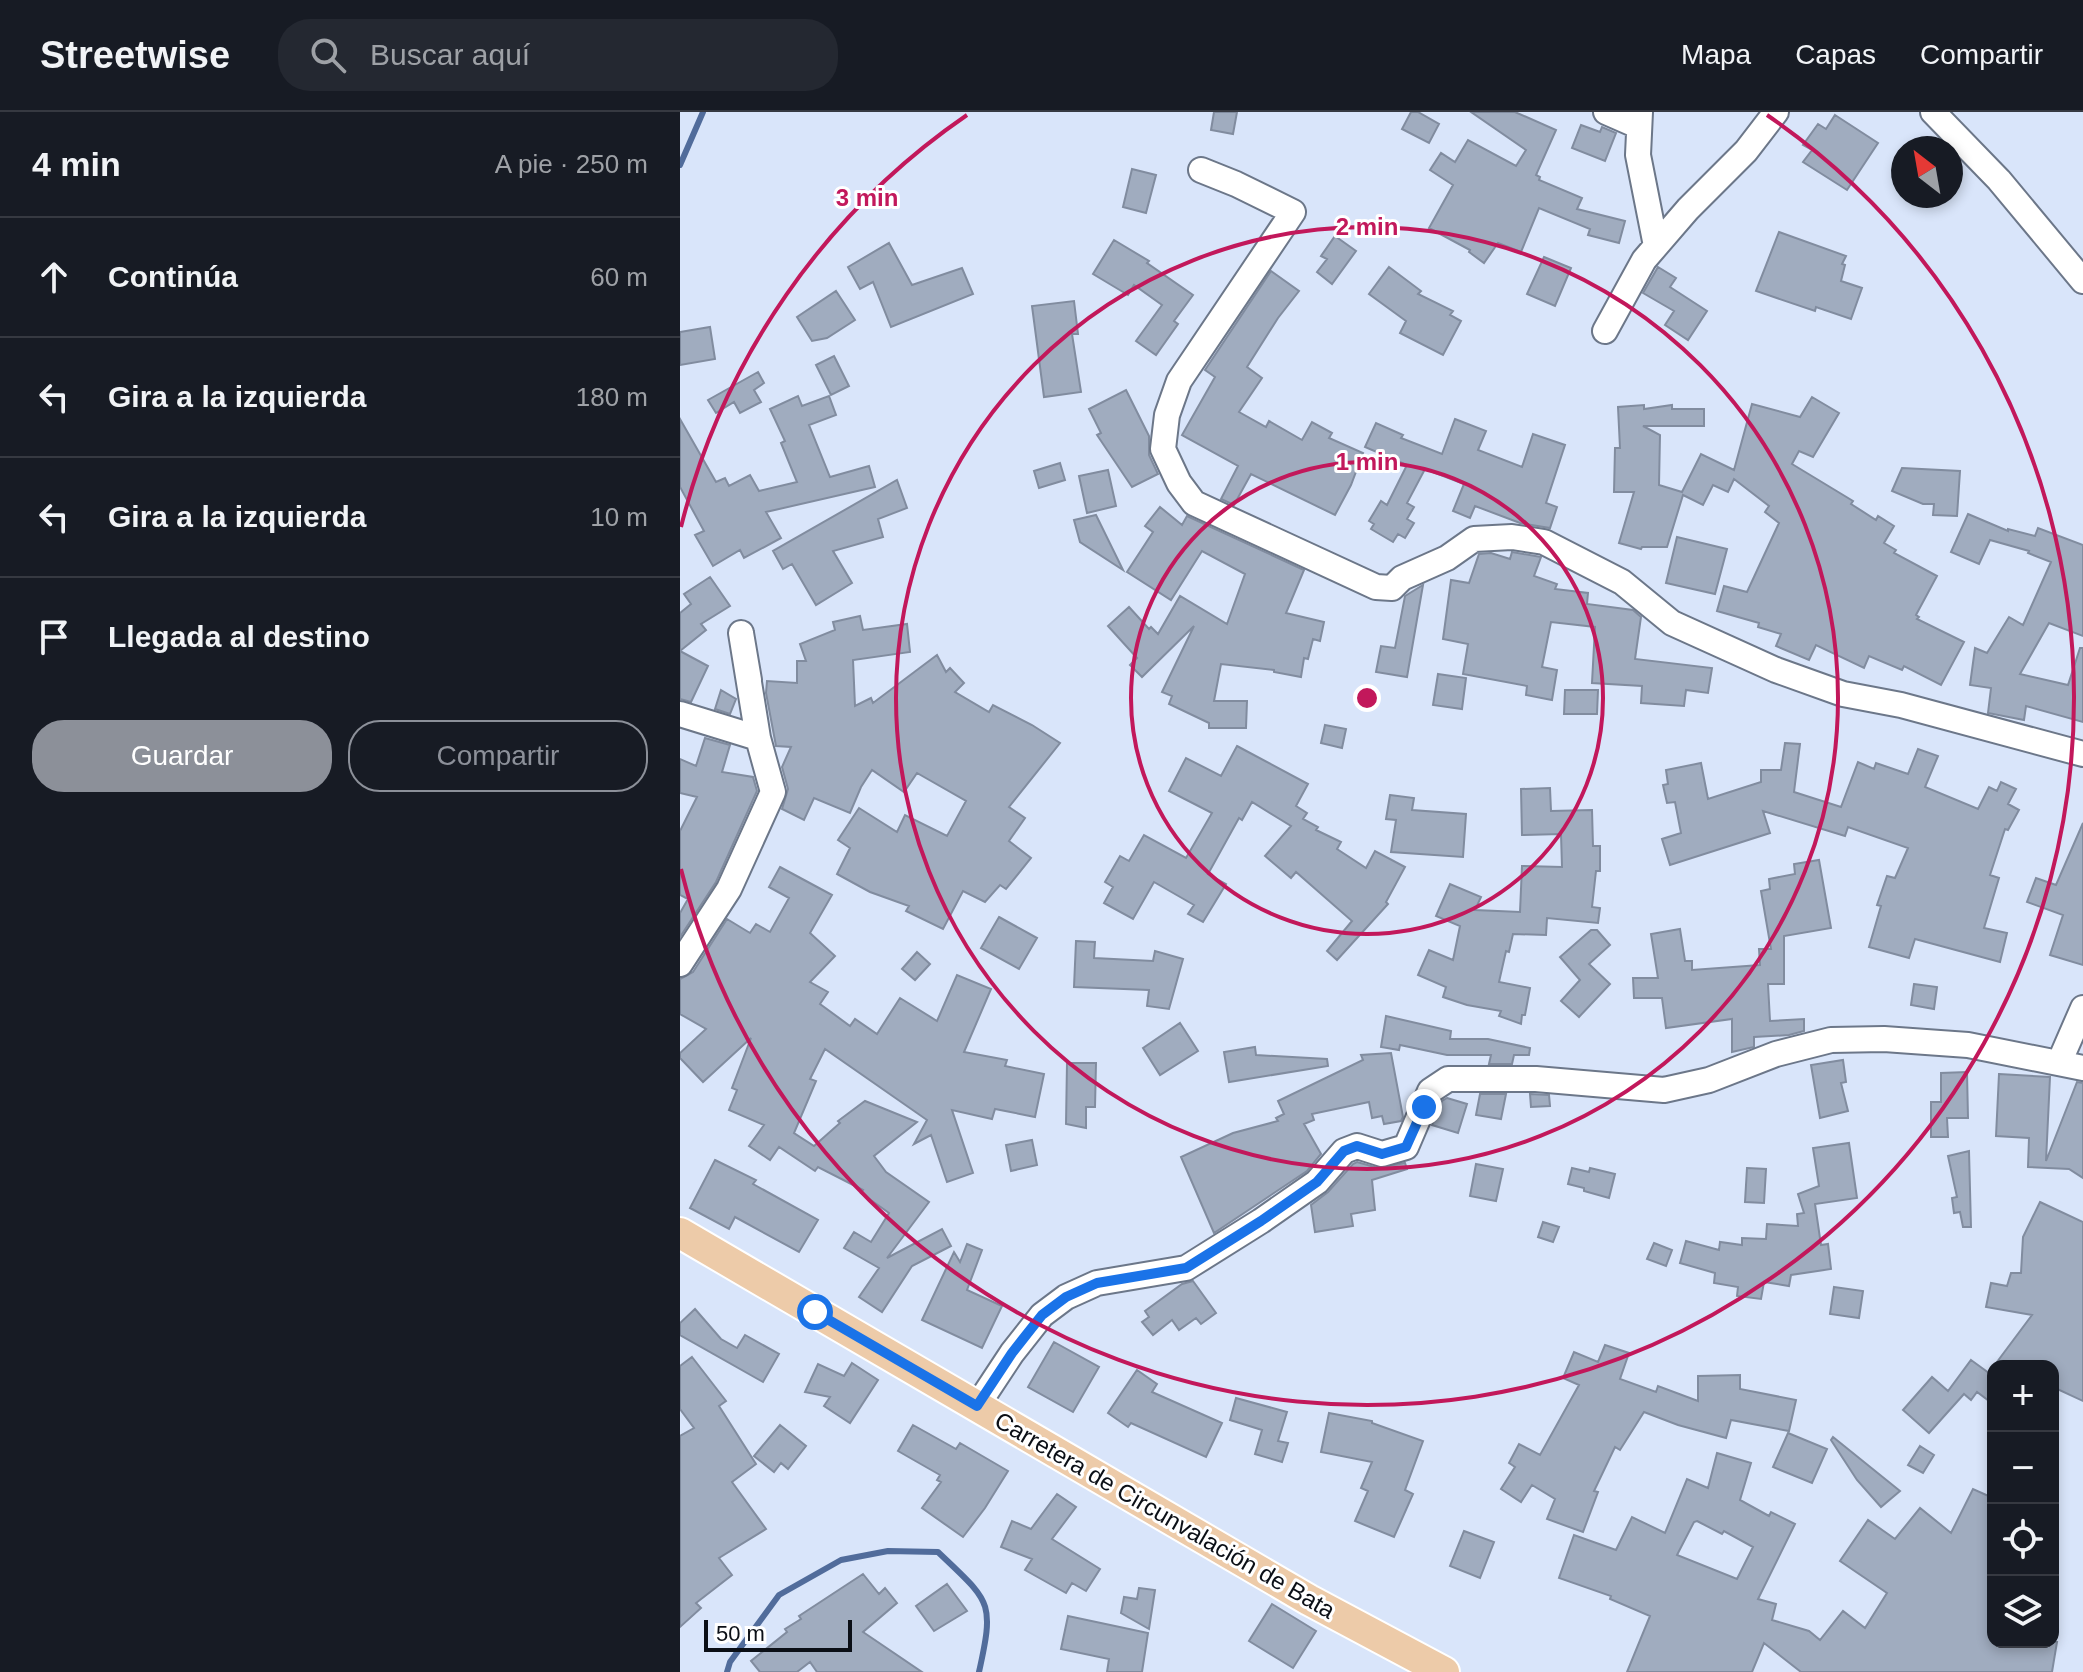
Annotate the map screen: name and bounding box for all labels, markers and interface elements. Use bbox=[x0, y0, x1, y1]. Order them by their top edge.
search box bbox=[278, 19, 838, 91]
icon: search bbox=[306, 33, 350, 77]
text: Streetwise bbox=[40, 34, 230, 76]
text: Buscar aquí bbox=[370, 38, 530, 71]
text: Mapa bbox=[1681, 39, 1751, 70]
text: Capas bbox=[1795, 39, 1876, 70]
text: Compartir bbox=[1920, 39, 2043, 70]
north arrow bbox=[1891, 136, 1963, 208]
text: 4 min bbox=[32, 145, 121, 183]
text: A pie · 250 m bbox=[495, 149, 648, 179]
text: 3 min bbox=[836, 184, 898, 211]
text: 2 min bbox=[1336, 213, 1398, 240]
icon: ahead bbox=[32, 255, 76, 299]
text: Continúa bbox=[108, 260, 238, 293]
text: 60 m bbox=[590, 262, 648, 292]
icon: left bbox=[32, 375, 76, 419]
text: Gira a la izquierda bbox=[108, 380, 366, 413]
text: 180 m bbox=[576, 382, 648, 412]
text: 1 min bbox=[1336, 448, 1398, 475]
icon: left bbox=[32, 495, 76, 539]
text: Gira a la izquierda bbox=[108, 500, 366, 533]
text: 10 m bbox=[590, 502, 648, 532]
icon: arrive bbox=[32, 615, 76, 659]
text: Llegada al destino bbox=[108, 620, 370, 653]
centre of rings bbox=[1353, 684, 1381, 712]
button: Guardar bbox=[32, 720, 332, 792]
button: Compartir bbox=[348, 720, 648, 792]
route end bbox=[1406, 1089, 1442, 1125]
route start bbox=[797, 1294, 833, 1330]
map controls bbox=[1987, 1360, 2059, 1648]
button: + bbox=[1987, 1360, 2059, 1432]
street label: Carretera de Circunvalación de Bata bbox=[990, 1406, 1340, 1624]
button: − bbox=[1987, 1432, 2059, 1504]
button: locate bbox=[1987, 1504, 2059, 1576]
button: layers bbox=[1987, 1576, 2059, 1648]
scale bar bbox=[704, 1616, 852, 1652]
text: 50 m bbox=[716, 1621, 765, 1646]

